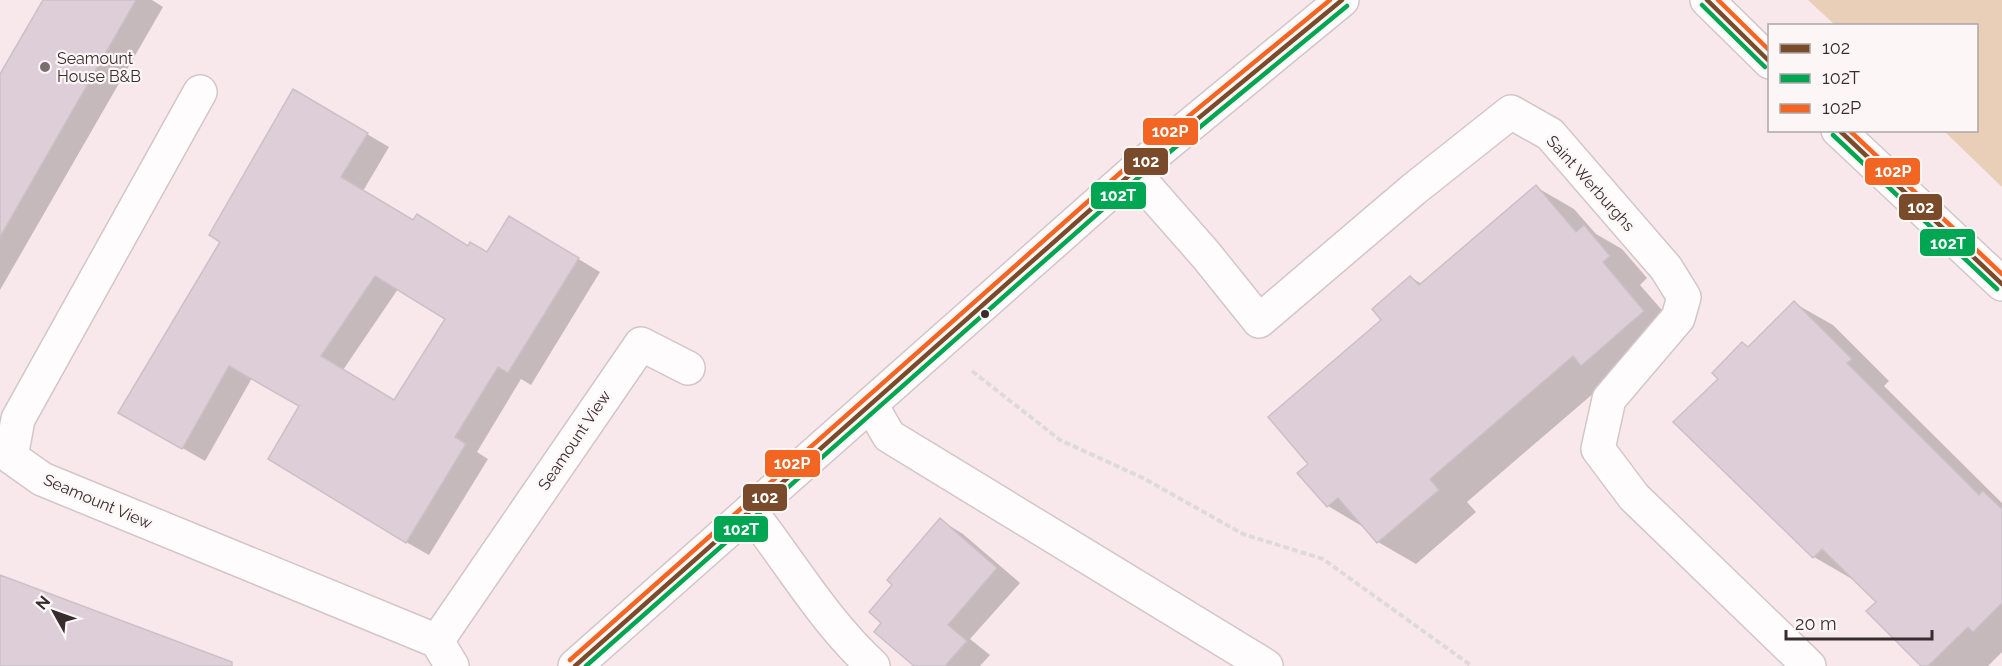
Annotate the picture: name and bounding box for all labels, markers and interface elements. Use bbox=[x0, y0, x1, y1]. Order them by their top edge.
legend bbox=[1768, 24, 1978, 132]
text: 102 bbox=[1822, 37, 1850, 58]
place label: Seamount House B&B bbox=[57, 49, 141, 86]
marker: Seamount House B&B bbox=[38, 60, 52, 74]
text: 102T bbox=[1822, 67, 1860, 88]
text: 102P bbox=[1822, 97, 1861, 118]
line badge: 102P bbox=[1142, 117, 1199, 146]
text: 102P bbox=[1152, 122, 1188, 141]
street label: Saint Werburghs bbox=[1543, 131, 1639, 235]
line badge: 102 bbox=[1123, 147, 1169, 176]
text: 102 bbox=[1133, 152, 1159, 171]
line badge: 102P bbox=[1864, 157, 1921, 186]
text: 102P bbox=[1875, 162, 1911, 181]
line badge: 102T bbox=[1090, 181, 1147, 210]
text: 102T bbox=[1100, 186, 1136, 205]
line badge: 102 bbox=[1898, 193, 1943, 221]
text: 102 bbox=[1908, 198, 1934, 217]
line badge: 102T bbox=[1919, 228, 1976, 257]
text: 102T bbox=[1930, 234, 1966, 253]
unlabelled marker bbox=[979, 308, 991, 320]
street label: Seamount View bbox=[534, 387, 615, 494]
line badge: 102P bbox=[764, 449, 821, 478]
text: 102P bbox=[774, 454, 810, 473]
street label: Seamount View bbox=[41, 470, 155, 533]
line badge: 102 bbox=[742, 483, 788, 512]
text: 102 bbox=[752, 488, 778, 507]
line badge: 102T bbox=[713, 515, 769, 543]
text: 102T bbox=[723, 520, 759, 539]
north arrow bbox=[24, 582, 84, 642]
text: N bbox=[32, 592, 54, 613]
scale bar bbox=[1786, 603, 1932, 641]
text: 20 m bbox=[1795, 613, 1837, 634]

